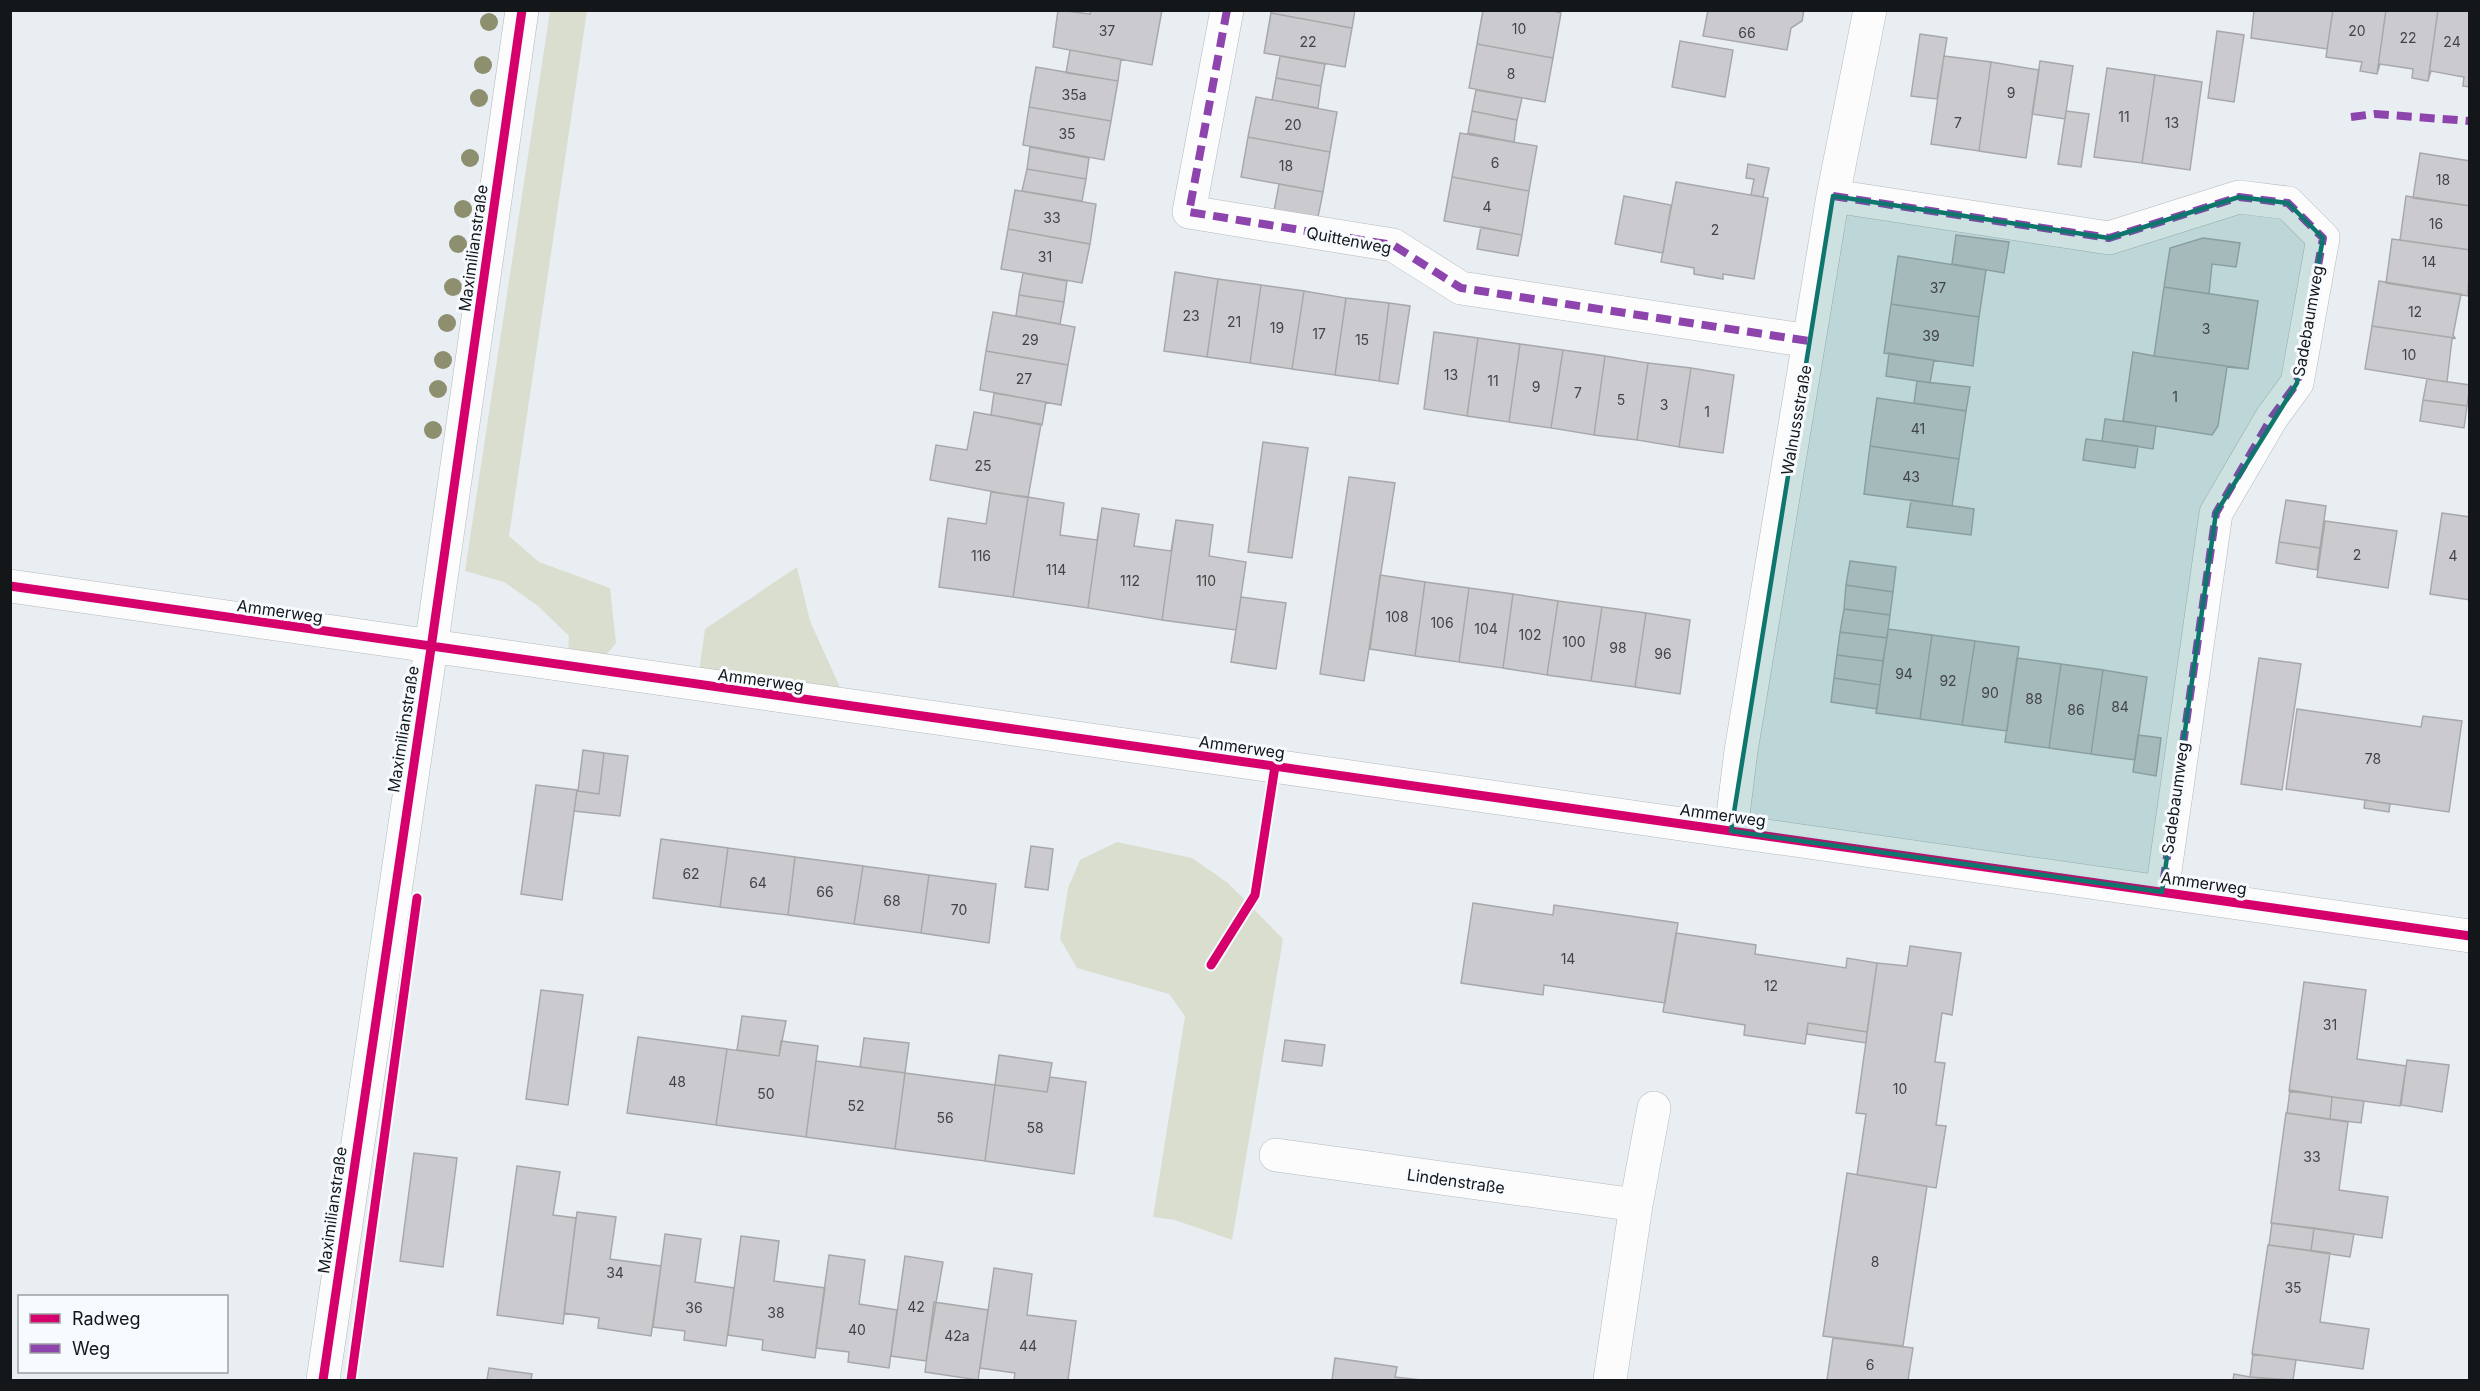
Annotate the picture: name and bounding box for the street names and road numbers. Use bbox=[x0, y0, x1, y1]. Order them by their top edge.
street label: Maximilianstraße bbox=[454, 183, 492, 313]
street label: Quittenweg bbox=[1305, 222, 1393, 258]
street label: Sadebaumweg bbox=[2288, 264, 2328, 378]
street label: Walnussstraße bbox=[1776, 363, 1816, 477]
street label: Ammerweg bbox=[236, 595, 324, 627]
street label: Maximilianstraße bbox=[383, 664, 423, 794]
street label: Ammerweg bbox=[717, 664, 805, 696]
street label: Ammerweg bbox=[1198, 731, 1286, 763]
street label: Sadebaumweg bbox=[2157, 741, 2193, 855]
street label: Ammerweg bbox=[1679, 799, 1767, 831]
street label: Ammerweg bbox=[2160, 867, 2248, 899]
street label: Maximilianstraße bbox=[313, 1145, 351, 1275]
street label: Lindenstraße bbox=[1406, 1164, 1506, 1198]

